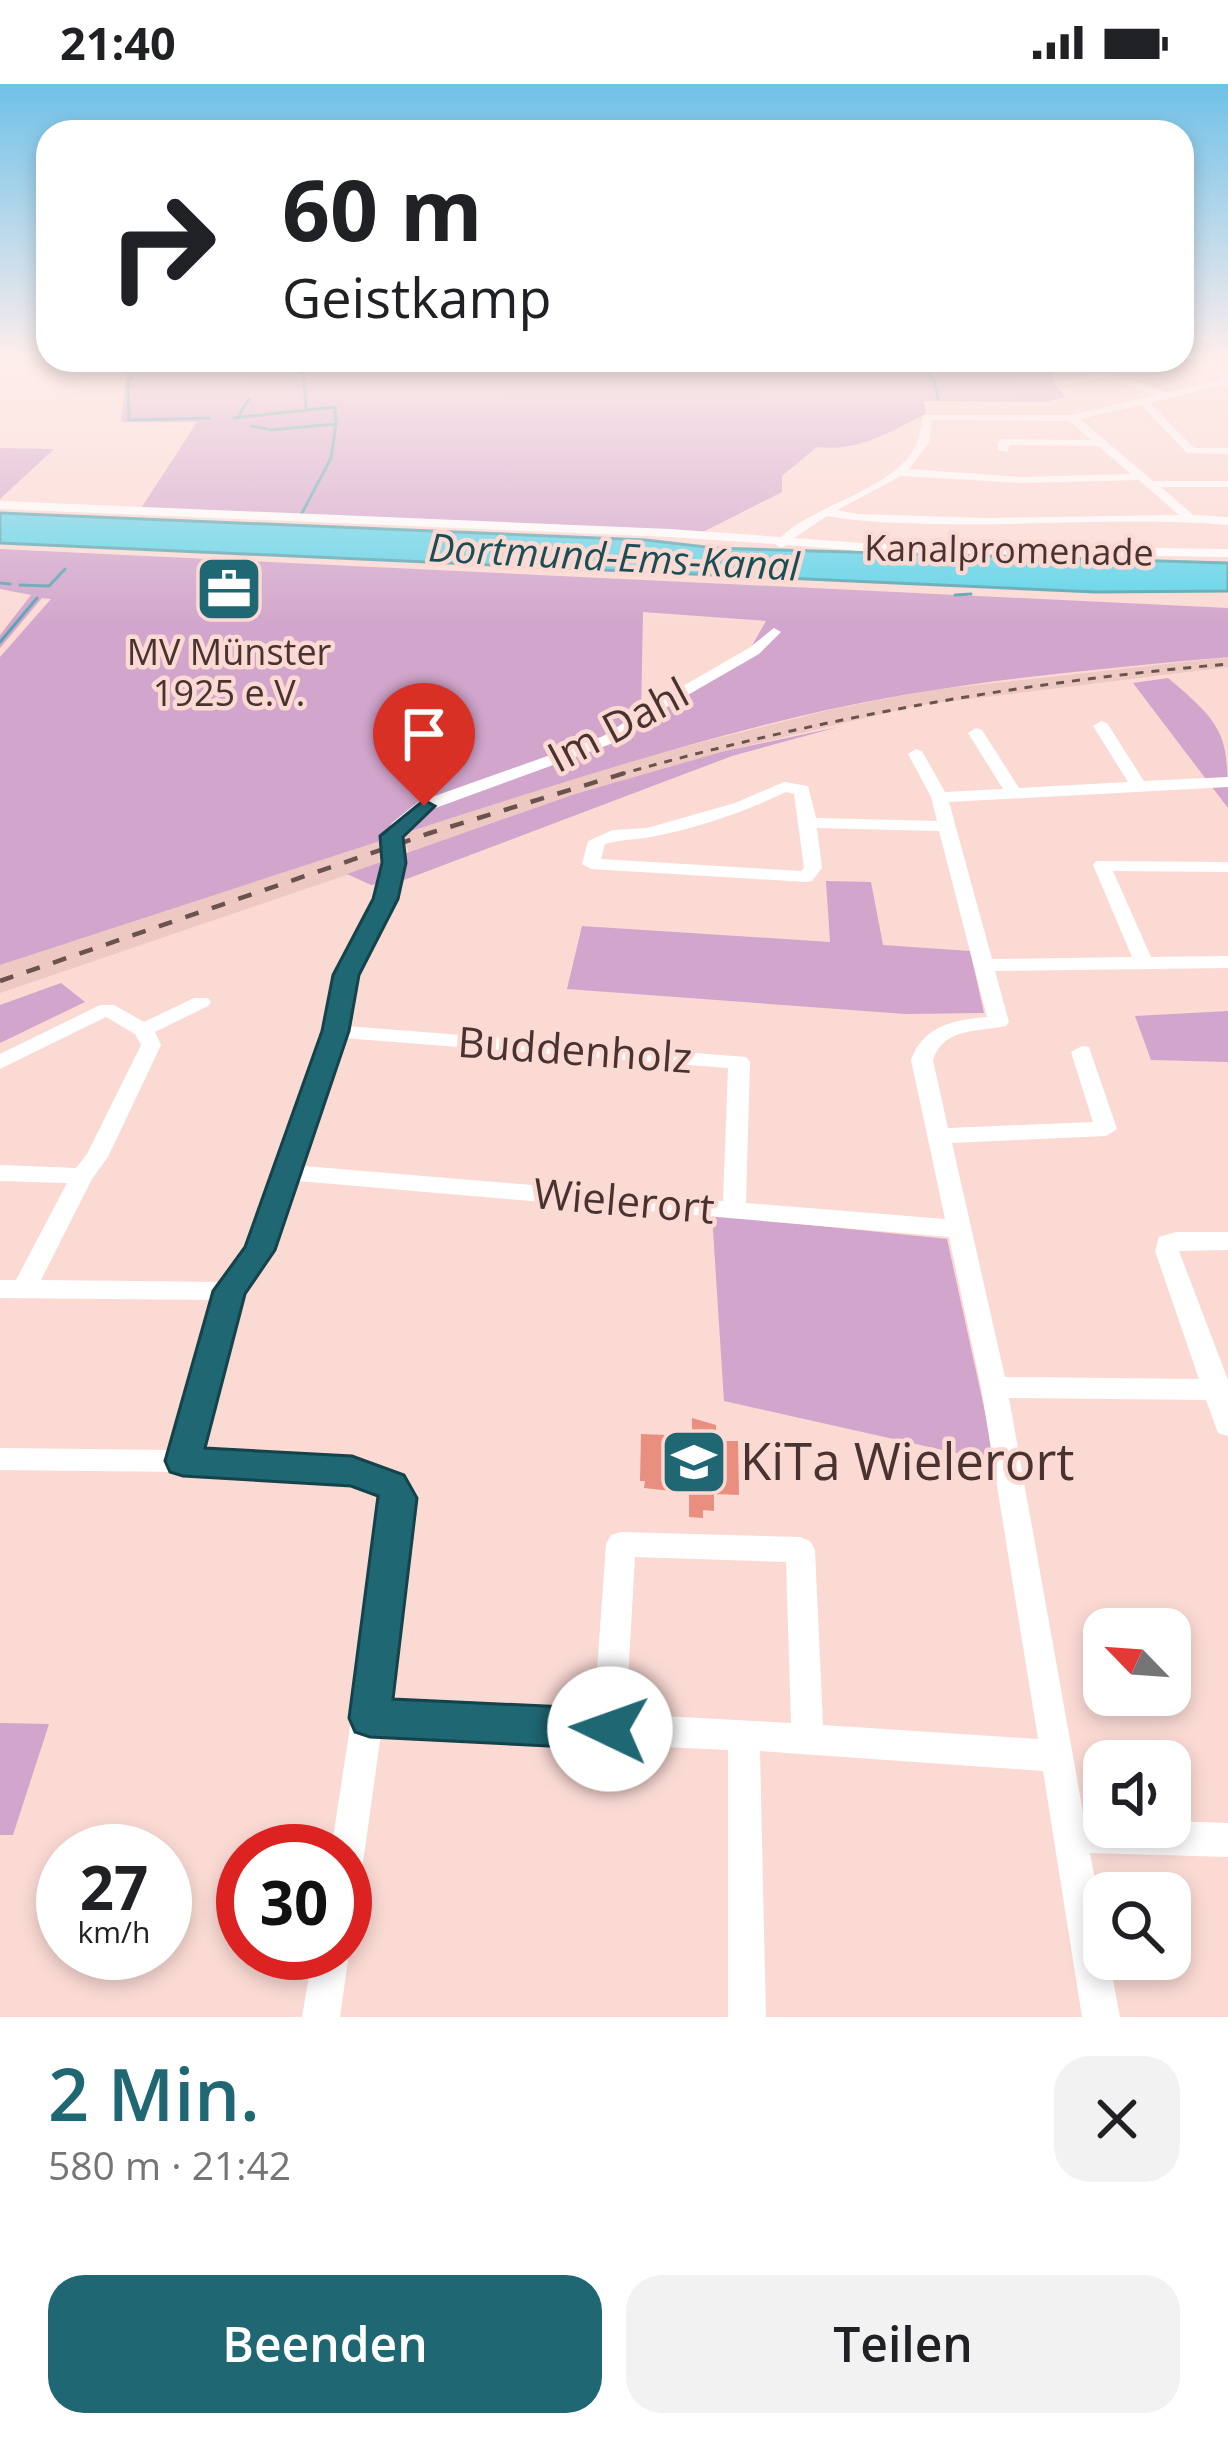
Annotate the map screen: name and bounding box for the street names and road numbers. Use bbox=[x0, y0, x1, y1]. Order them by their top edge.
street label: Kanalpromenade bbox=[864, 522, 1154, 577]
street label: Im Dahl bbox=[537, 663, 698, 784]
street label: Buddenholz bbox=[456, 1012, 694, 1085]
street label: Wielerort bbox=[531, 1163, 717, 1236]

